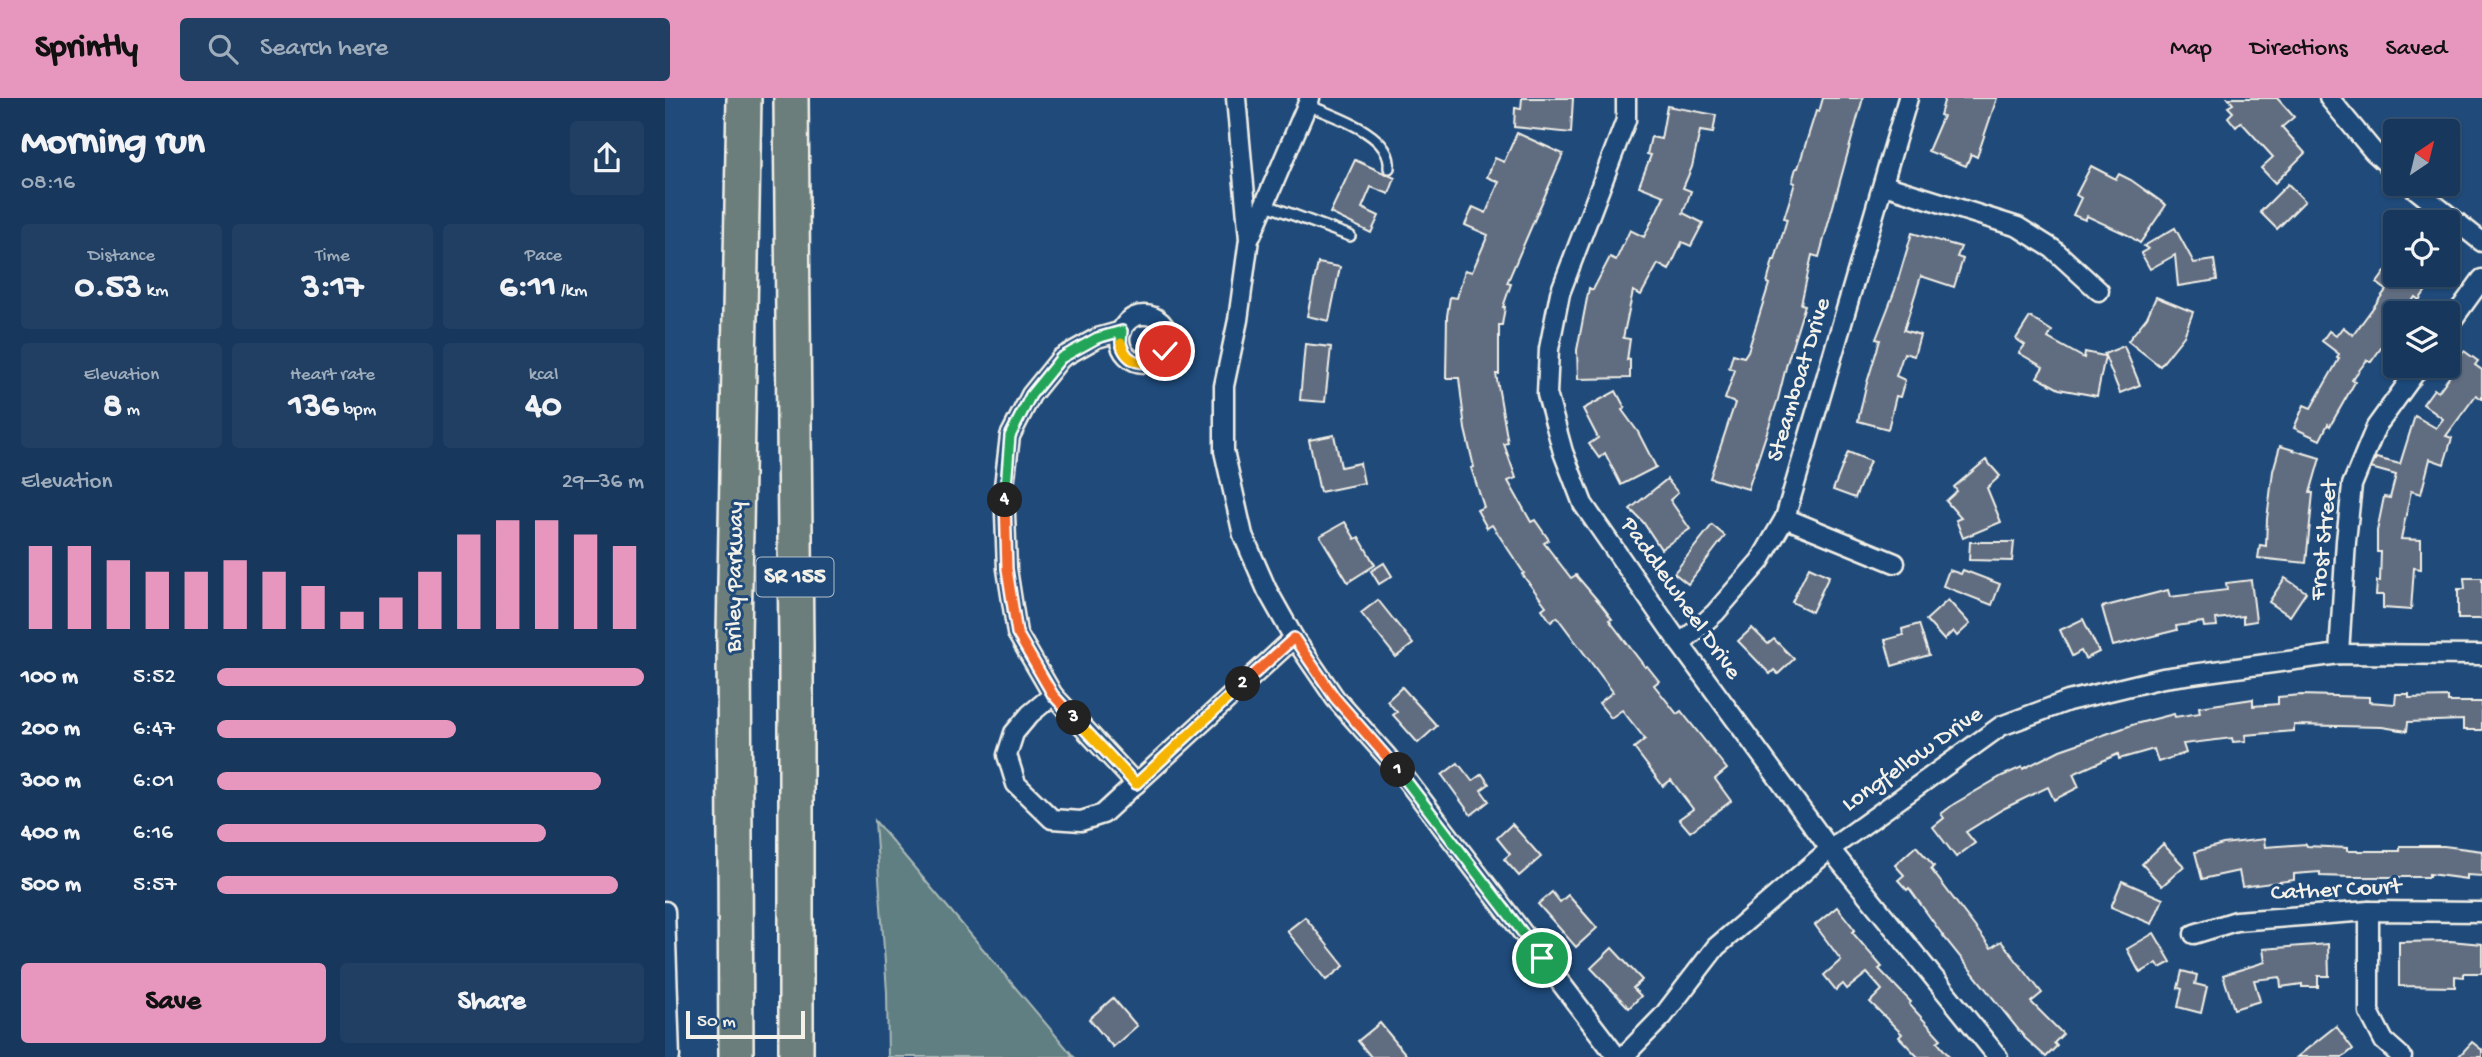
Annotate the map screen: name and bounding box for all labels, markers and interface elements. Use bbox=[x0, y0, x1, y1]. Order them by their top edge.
search box bbox=[180, 18, 670, 81]
text: Sprintly bbox=[35, 30, 138, 68]
icon: search bbox=[204, 30, 242, 68]
text: Search here bbox=[260, 34, 388, 65]
text: Map bbox=[2170, 35, 2212, 64]
text: Directions bbox=[2250, 35, 2348, 64]
text: Saved bbox=[2386, 35, 2447, 64]
north arrow bbox=[2383, 119, 2461, 196]
map controls bbox=[2383, 119, 2460, 378]
button: share bbox=[570, 121, 644, 195]
text: Morning run bbox=[21, 122, 205, 166]
text: 08:16 bbox=[21, 170, 75, 197]
button: locate bbox=[2383, 210, 2460, 287]
text: Distance bbox=[88, 245, 155, 268]
text: Time bbox=[315, 245, 350, 268]
text: Pace bbox=[525, 245, 562, 268]
text: 0.53 bbox=[75, 268, 142, 309]
text: 3:17 bbox=[302, 268, 363, 309]
text: 6:11 bbox=[499, 268, 556, 309]
text: km bbox=[142, 280, 168, 303]
text: /km bbox=[556, 280, 588, 303]
street label: Steamboat Drive bbox=[1761, 294, 1839, 465]
button: layers bbox=[2383, 301, 2460, 378]
pin bbox=[1135, 321, 1195, 381]
icon: check bbox=[1146, 332, 1184, 370]
text: Elevation bbox=[84, 364, 159, 387]
text: Heart rate bbox=[290, 364, 375, 387]
text: kcal bbox=[529, 364, 558, 387]
text: 8 bbox=[103, 387, 122, 428]
text: 136 bbox=[289, 387, 339, 428]
text: 40 bbox=[525, 387, 562, 428]
text: m bbox=[122, 399, 140, 422]
text: bpm bbox=[339, 399, 376, 422]
text: Elevation bbox=[21, 469, 112, 496]
text: 29–36 m bbox=[562, 469, 644, 496]
street label: Frost Street bbox=[2304, 476, 2346, 603]
pin: 4 bbox=[987, 482, 1023, 518]
text: 4 bbox=[1000, 488, 1009, 511]
street label: Briley Parkway bbox=[720, 501, 752, 654]
street label: Paddlewheel Drive bbox=[1613, 511, 1747, 686]
road number: SR 155 bbox=[757, 558, 833, 597]
text: 100 m bbox=[21, 664, 78, 691]
text: 5:52 bbox=[133, 664, 176, 691]
pin: 2 bbox=[1225, 666, 1261, 702]
text: 2 bbox=[1238, 672, 1247, 695]
pin: 3 bbox=[1057, 700, 1091, 736]
street label: Longfellow Drive bbox=[1837, 700, 1990, 819]
text: 3 bbox=[1069, 706, 1078, 729]
text: 200 m bbox=[21, 716, 80, 743]
text: 6:47 bbox=[133, 716, 175, 743]
pin: 1 bbox=[1381, 752, 1415, 788]
text: 1 bbox=[1394, 758, 1401, 781]
text: 300 m bbox=[21, 768, 81, 795]
text: 6:01 bbox=[133, 768, 174, 795]
text: 400 m bbox=[21, 820, 80, 847]
text: 6:16 bbox=[133, 820, 173, 847]
text: 500 m bbox=[21, 872, 81, 899]
text: 5:57 bbox=[133, 872, 176, 899]
street label: Cather Court bbox=[2270, 873, 2404, 909]
pin bbox=[1512, 928, 1572, 988]
icon: arrive bbox=[1523, 939, 1561, 977]
button: Save bbox=[21, 963, 326, 1043]
button: Share bbox=[340, 963, 644, 1043]
scale bar bbox=[686, 1008, 805, 1040]
text: 50 m bbox=[697, 1011, 736, 1034]

